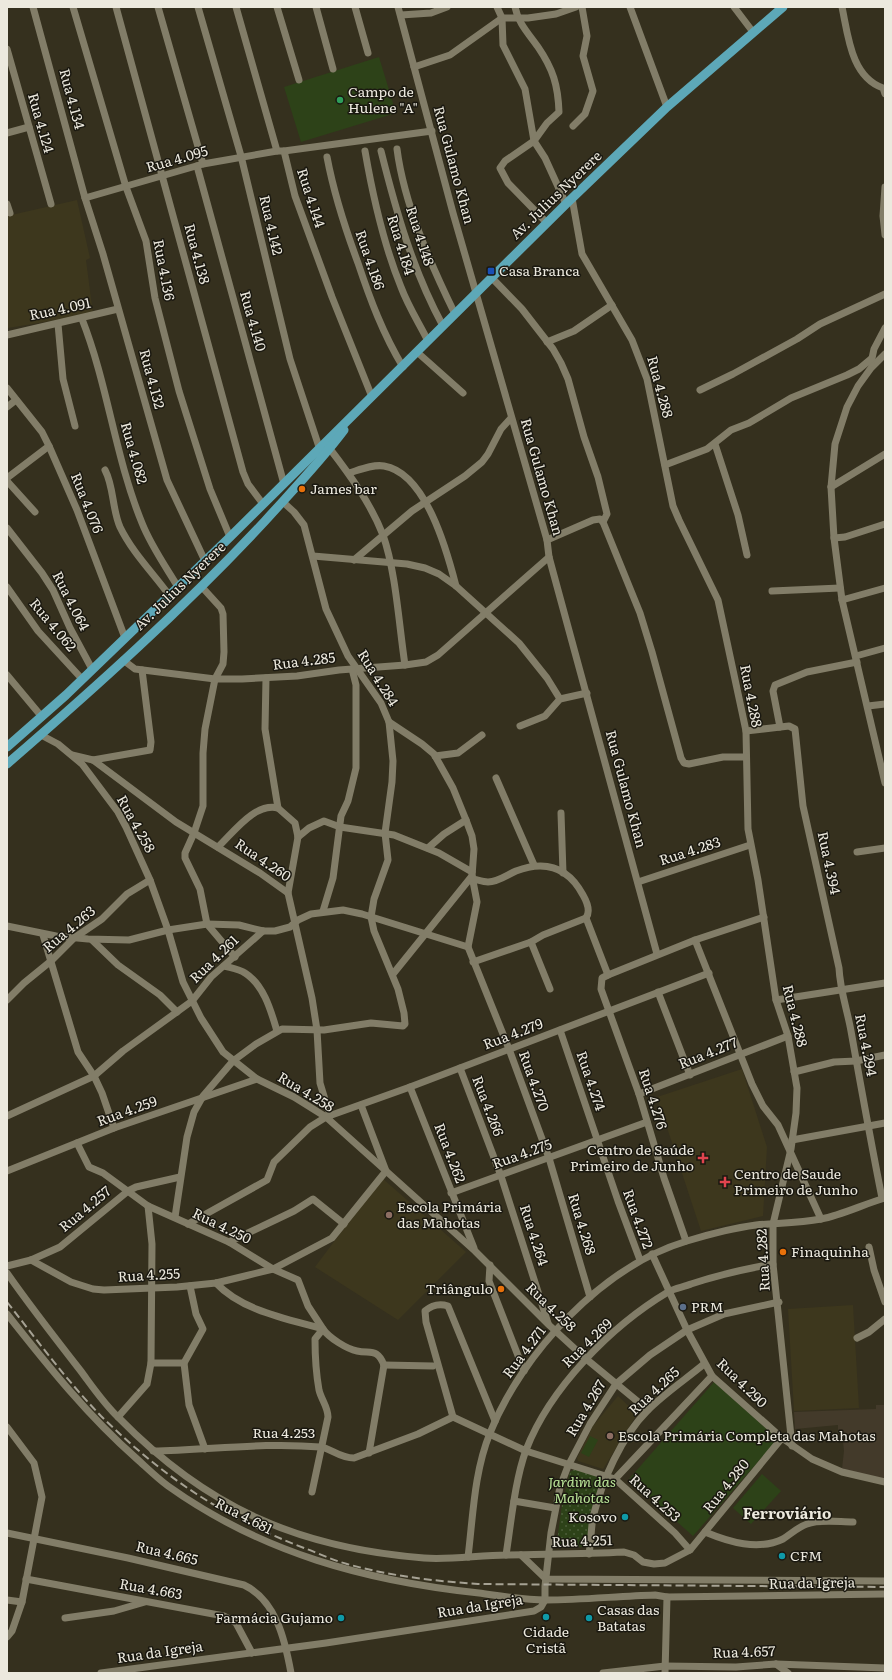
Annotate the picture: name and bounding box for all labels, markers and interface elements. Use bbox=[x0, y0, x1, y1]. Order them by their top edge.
street label: Rua 4.134 bbox=[55, 66, 91, 132]
place label: Campo de Hulene "A" bbox=[348, 81, 418, 117]
street label: Rua 4.124 bbox=[24, 90, 60, 155]
marker: Campo de Hulene "A" bbox=[335, 95, 345, 105]
street label: Rua Gulamo Khan bbox=[430, 104, 480, 226]
street label: Rua 4.095 bbox=[143, 140, 210, 176]
street label: Av. Julius Nyerere bbox=[505, 145, 606, 243]
street label: Rua 4.144 bbox=[293, 165, 331, 230]
street label: Rua 4.142 bbox=[255, 193, 289, 257]
street label: Rua 4.148 bbox=[402, 203, 440, 268]
street label: Rua 4.184 bbox=[383, 212, 421, 278]
street label: Rua 4.138 bbox=[180, 221, 216, 287]
street label: Rua 4.186 bbox=[351, 227, 391, 293]
street label: Rua 4.136 bbox=[149, 238, 181, 303]
place label: Casa Branca bbox=[499, 260, 580, 280]
marker: Casa Branca bbox=[486, 266, 496, 276]
street label: Rua 4.140 bbox=[236, 288, 272, 353]
street label: Rua 4.091 bbox=[27, 292, 93, 324]
street label: Rua 4.132 bbox=[135, 347, 171, 411]
street label: Rua 4.288 bbox=[643, 353, 679, 420]
street label: Rua Gulamo Khan bbox=[517, 416, 569, 538]
street label: Rua 4.082 bbox=[117, 419, 153, 486]
street label: Rua 4.076 bbox=[67, 469, 109, 536]
place label: James bar bbox=[310, 478, 377, 498]
marker: James bar bbox=[297, 484, 307, 494]
street label: Av. Julius Nyerere bbox=[129, 536, 230, 634]
street label: Rua 4.064 bbox=[48, 567, 96, 634]
street label: Rua 4.062 bbox=[26, 593, 82, 655]
street label: Rua 4.284 bbox=[354, 645, 404, 710]
street label: Rua 4.285 bbox=[271, 646, 336, 674]
street label: Rua 4.288 bbox=[736, 663, 768, 729]
street label: Rua Gulamo Khan bbox=[602, 728, 652, 850]
street label: Rua 4.258 bbox=[113, 791, 161, 856]
street label: Rua 4.394 bbox=[814, 830, 846, 896]
street label: Rua 4.283 bbox=[656, 831, 723, 869]
street label: Rua 4.260 bbox=[232, 833, 296, 885]
street label: Rua 4.263 bbox=[38, 900, 99, 956]
street label: Rua 4.261 bbox=[184, 930, 243, 987]
street label: Rua 4.288 bbox=[779, 982, 813, 1049]
street label: Rua 4.294 bbox=[851, 1012, 883, 1078]
street label: Rua 4.279 bbox=[480, 1013, 545, 1054]
street label: Rua 4.277 bbox=[675, 1031, 740, 1073]
street label: Rua 4.270 bbox=[515, 1048, 555, 1114]
street label: Rua 4.274 bbox=[572, 1048, 612, 1113]
street label: Rua 4.258 bbox=[274, 1066, 339, 1116]
street label: Rua 4.276 bbox=[635, 1066, 673, 1132]
street label: Rua 4.266 bbox=[468, 1073, 510, 1139]
street label: Rua 4.259 bbox=[94, 1090, 160, 1130]
street label: Rua 4.262 bbox=[430, 1120, 472, 1186]
street label: Rua 4.275 bbox=[489, 1133, 554, 1173]
place label: Centro de Saúde Primeiro de Junho bbox=[570, 1139, 694, 1175]
marker: Centro de Saúde Primeiro de Junho bbox=[697, 1152, 709, 1164]
place label: Centro de Saude Primeiro de Junho bbox=[734, 1163, 858, 1199]
marker: Centro de Saude Primeiro de Junho bbox=[719, 1176, 731, 1188]
street label: Rua 4.257 bbox=[54, 1181, 115, 1236]
street label: Rua 4.272 bbox=[619, 1186, 659, 1251]
street label: Rua 4.268 bbox=[564, 1190, 602, 1257]
place label: Escola Primária das Mahotas bbox=[397, 1196, 502, 1232]
street label: Rua 4.264 bbox=[516, 1201, 554, 1268]
street label: Rua 4.250 bbox=[190, 1202, 255, 1248]
marker: Escola Primária das Mahotas bbox=[384, 1210, 394, 1220]
street label: Rua 4.282 bbox=[750, 1228, 774, 1292]
place label: Finaquinha bbox=[791, 1241, 869, 1261]
marker: Finaquinha bbox=[778, 1247, 788, 1257]
street label: Rua 4.255 bbox=[117, 1262, 181, 1286]
street label: Rua 4.258 bbox=[522, 1277, 582, 1336]
place label: Triângulo bbox=[426, 1278, 493, 1298]
marker: Triângulo bbox=[496, 1284, 506, 1294]
place label: PRM bbox=[691, 1296, 724, 1316]
marker: PRM bbox=[678, 1302, 688, 1312]
street label: Rua 4.269 bbox=[557, 1313, 616, 1371]
street label: Rua 4.271 bbox=[497, 1321, 550, 1382]
street label: Rua 4.290 bbox=[713, 1353, 773, 1412]
street label: Rua 4.265 bbox=[624, 1362, 683, 1419]
street label: Rua 4.267 bbox=[560, 1375, 610, 1440]
street label: Rua 4.253 bbox=[253, 1422, 315, 1442]
place label: Escola Primária Completa das Mahotas bbox=[618, 1425, 876, 1445]
marker: Escola Primária Completa das Mahotas bbox=[605, 1431, 615, 1441]
street label: Rua 4.280 bbox=[697, 1454, 753, 1517]
street label: Rua 4.253 bbox=[626, 1469, 686, 1526]
park label: Jardim das Mahotas bbox=[548, 1471, 616, 1507]
street label: Rua 4.681 bbox=[212, 1492, 277, 1538]
district label: Ferroviário bbox=[743, 1501, 831, 1524]
place label: Kosovo bbox=[568, 1506, 617, 1526]
marker: Kosovo bbox=[620, 1512, 630, 1522]
street label: Rua 4.251 bbox=[551, 1529, 613, 1551]
street label: Rua 4.665 bbox=[134, 1535, 200, 1569]
place label: CFM bbox=[790, 1545, 822, 1565]
marker: CFM bbox=[777, 1551, 787, 1561]
street label: Rua da Igreja bbox=[769, 1571, 856, 1593]
street label: Rua 4.663 bbox=[118, 1573, 184, 1603]
street label: Rua da Igreja bbox=[436, 1588, 525, 1622]
place label: Casas das Batatas bbox=[597, 1599, 659, 1635]
place label: Farmácia Gujamo bbox=[215, 1607, 333, 1627]
marker: Cidade Cristã bbox=[541, 1612, 551, 1622]
marker: Farmácia Gujamo bbox=[336, 1613, 346, 1623]
marker: Casas das Batatas bbox=[584, 1613, 594, 1623]
place label: Cidade Cristã bbox=[523, 1621, 569, 1657]
street label: Rua da Igreja bbox=[116, 1635, 205, 1667]
street label: Rua 4.657 bbox=[712, 1640, 776, 1662]

